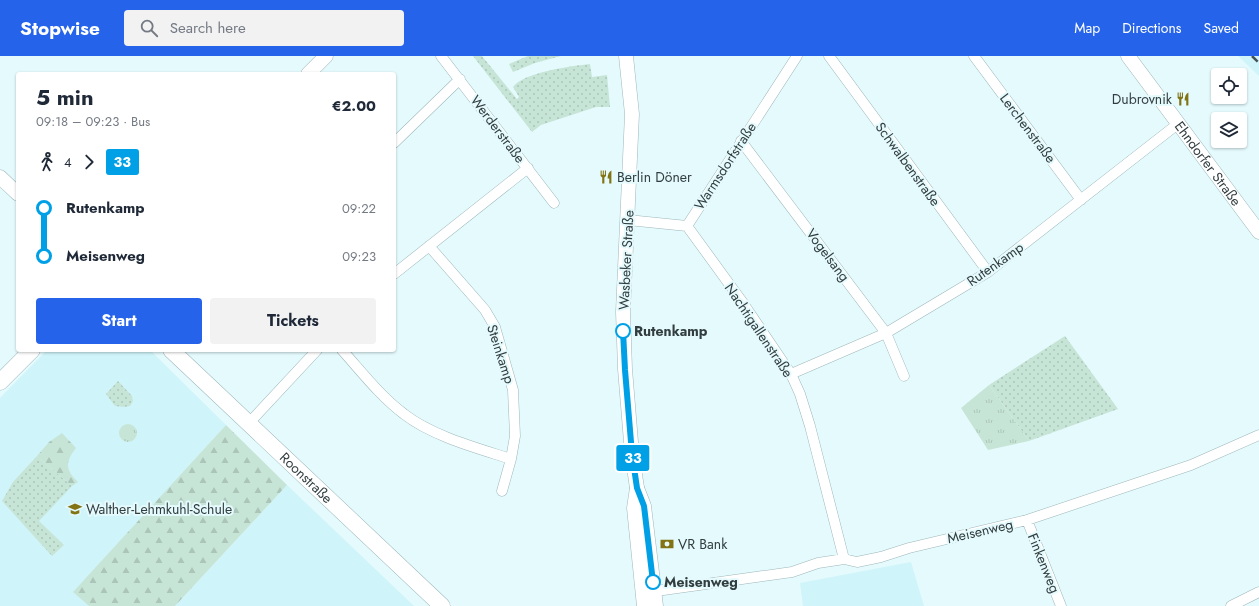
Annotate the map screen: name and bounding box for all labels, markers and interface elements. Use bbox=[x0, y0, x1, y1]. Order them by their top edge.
search box bbox=[124, 10, 404, 46]
text: Stopwise bbox=[20, 15, 100, 42]
icon: search bbox=[138, 17, 160, 39]
text: Search here bbox=[170, 17, 246, 39]
text: Map bbox=[1074, 18, 1100, 38]
text: Directions bbox=[1122, 18, 1182, 38]
text: Saved bbox=[1204, 18, 1239, 38]
map controls bbox=[1211, 68, 1247, 148]
button: locate bbox=[1211, 68, 1247, 104]
text: 5 min bbox=[36, 81, 94, 113]
street label: Lerchenstraße bbox=[995, 89, 1061, 167]
place label: Dubrovnik bbox=[1112, 89, 1173, 109]
street label: Werderstraße bbox=[466, 91, 530, 167]
restaurant icon: Dubrovnik bbox=[1175, 91, 1191, 107]
text: €2.00 bbox=[332, 95, 376, 117]
text: 09:18 – 09:23 · Bus bbox=[36, 112, 150, 131]
button: layers bbox=[1211, 112, 1247, 148]
street label: Ehndorfer Straße bbox=[1170, 117, 1246, 210]
street label: Warmsdorfstraße bbox=[689, 118, 761, 214]
street label: Schwalbenstraße bbox=[871, 118, 945, 210]
icon: walk bbox=[36, 151, 58, 173]
icon: forward bbox=[78, 151, 100, 173]
text: 33 bbox=[114, 152, 131, 172]
text: 4 bbox=[64, 153, 72, 172]
place label: Berlin Döner bbox=[617, 167, 692, 187]
restaurant icon: Berlin Döner bbox=[598, 169, 614, 185]
text: Rutenkamp bbox=[66, 197, 145, 219]
text: 09:22 bbox=[342, 199, 376, 218]
street label: Wasbeker Straße bbox=[613, 210, 639, 310]
street label: Vogelsang bbox=[801, 224, 855, 286]
street label: Rutenkamp bbox=[963, 237, 1027, 291]
text: Meisenweg bbox=[66, 245, 145, 267]
text: 09:23 bbox=[342, 247, 376, 266]
street label: Nachtigallenstraße bbox=[720, 279, 798, 381]
button: Start bbox=[36, 298, 202, 344]
button: Tickets bbox=[210, 298, 376, 344]
place label: Rutenkamp bbox=[634, 321, 708, 341]
street label: Steinkamp bbox=[482, 322, 520, 386]
marker: Rutenkamp bbox=[615, 323, 631, 339]
line badge: 33 bbox=[615, 445, 651, 471]
street label: Roonstraße bbox=[275, 448, 337, 508]
text: 33 bbox=[624, 448, 642, 468]
place label: Walther-Lehmkuhl-Schule bbox=[86, 499, 232, 519]
school or university icon: Walther-Lehmkuhl-Schule bbox=[67, 501, 83, 517]
street label: Meisenweg bbox=[945, 514, 1015, 548]
street label: Finkenweg bbox=[1023, 530, 1065, 596]
place label: VR Bank bbox=[678, 534, 728, 554]
bank icon: VR Bank bbox=[659, 536, 675, 552]
place label: Meisenweg bbox=[664, 572, 738, 592]
marker: Meisenweg bbox=[645, 574, 661, 590]

